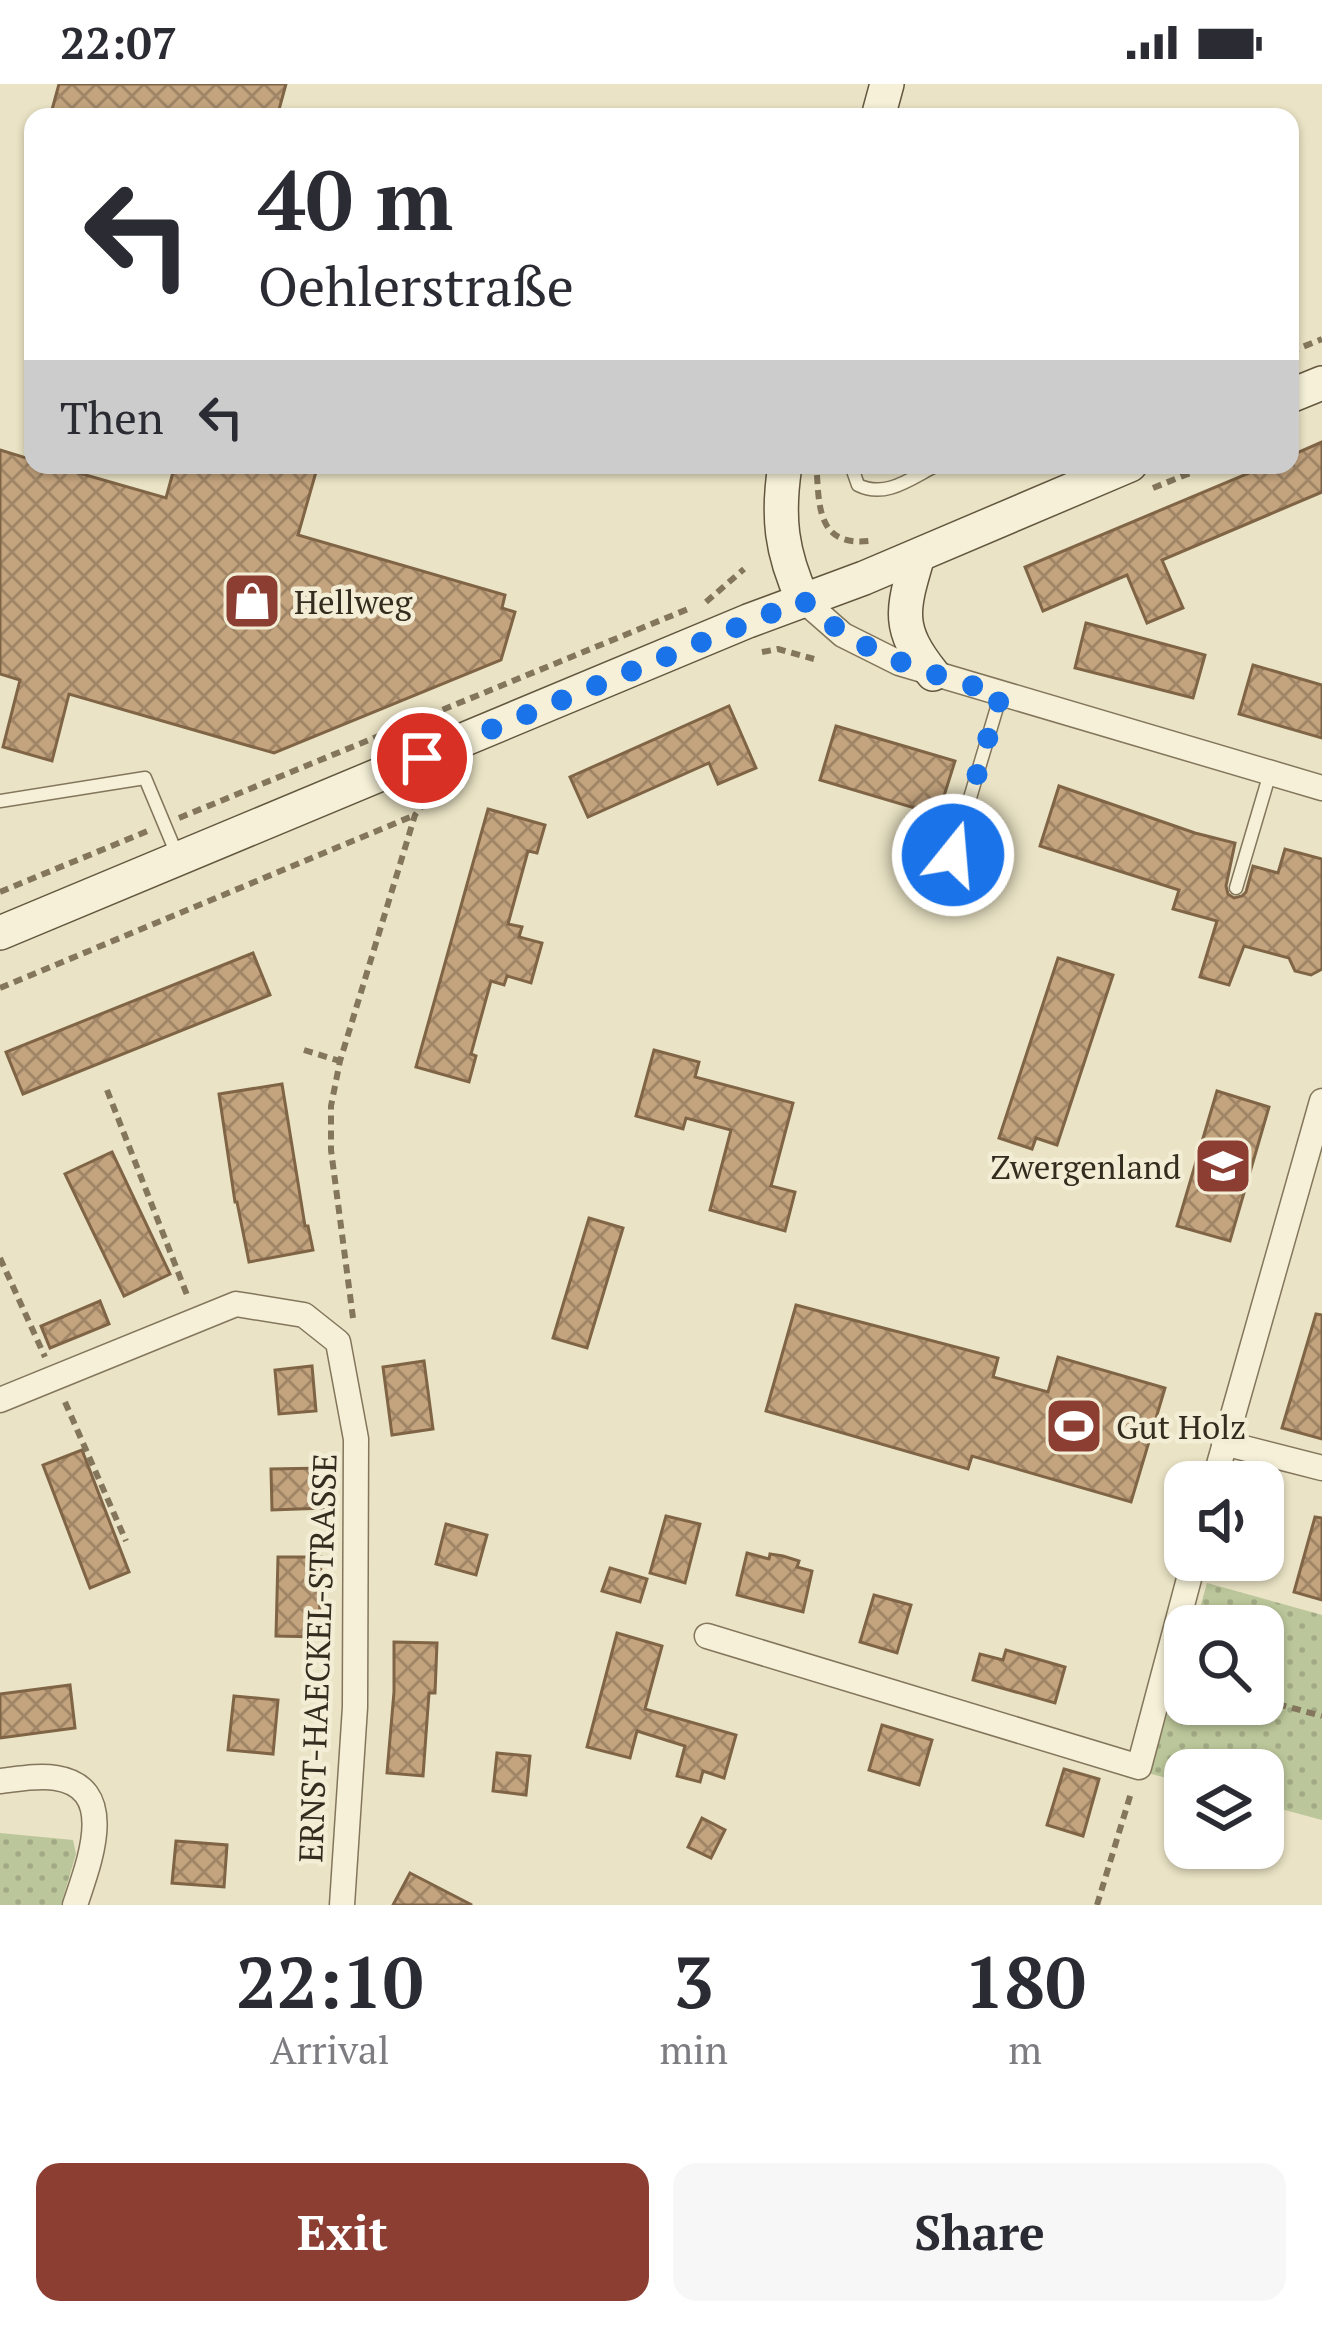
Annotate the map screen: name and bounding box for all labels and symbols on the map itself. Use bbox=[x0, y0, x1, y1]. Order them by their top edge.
shop icon: Hellweg bbox=[221, 570, 283, 632]
place label: Hellweg bbox=[294, 580, 413, 623]
pin bbox=[371, 707, 473, 809]
position arrow bbox=[890, 792, 1016, 918]
school or university icon: Zwergenland bbox=[1192, 1135, 1254, 1197]
place label: Zwergenland bbox=[991, 1145, 1181, 1188]
sports icon: Gut Holz bbox=[1043, 1395, 1105, 1457]
place label: Gut Holz bbox=[1116, 1405, 1246, 1448]
street label: ERNST-HAECKEL-STRASSE bbox=[288, 1453, 346, 1863]

